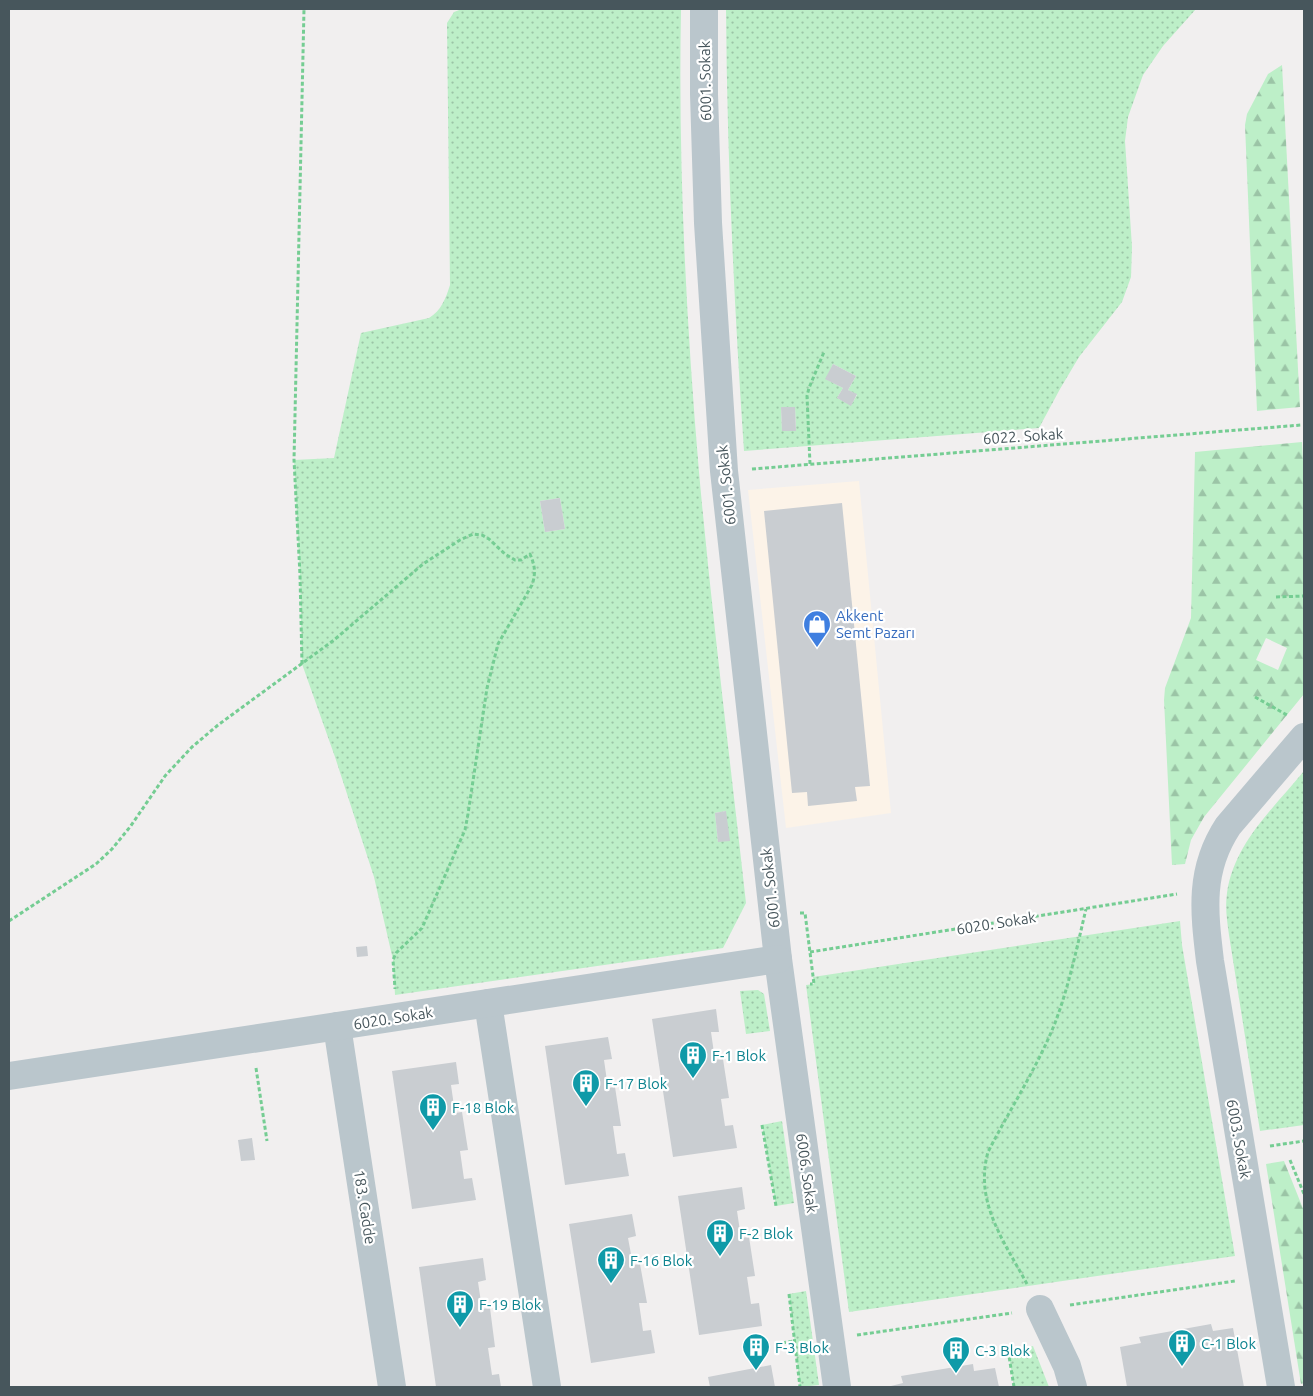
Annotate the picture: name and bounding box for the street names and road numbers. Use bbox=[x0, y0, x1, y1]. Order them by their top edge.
street label: 6001. Sokak bbox=[696, 40, 714, 121]
street label: 6022. Sokak bbox=[982, 425, 1064, 447]
street label: 6001. Sokak bbox=[713, 444, 739, 526]
street label: 6001. Sokak bbox=[757, 847, 783, 929]
street label: 6020. Sokak bbox=[955, 908, 1037, 938]
street label: 6020. Sokak bbox=[352, 1003, 434, 1033]
street label: 6003. Sokak bbox=[1224, 1098, 1254, 1181]
street label: 6006. Sokak bbox=[793, 1132, 821, 1214]
street label: 183. Cadde bbox=[351, 1169, 379, 1245]

